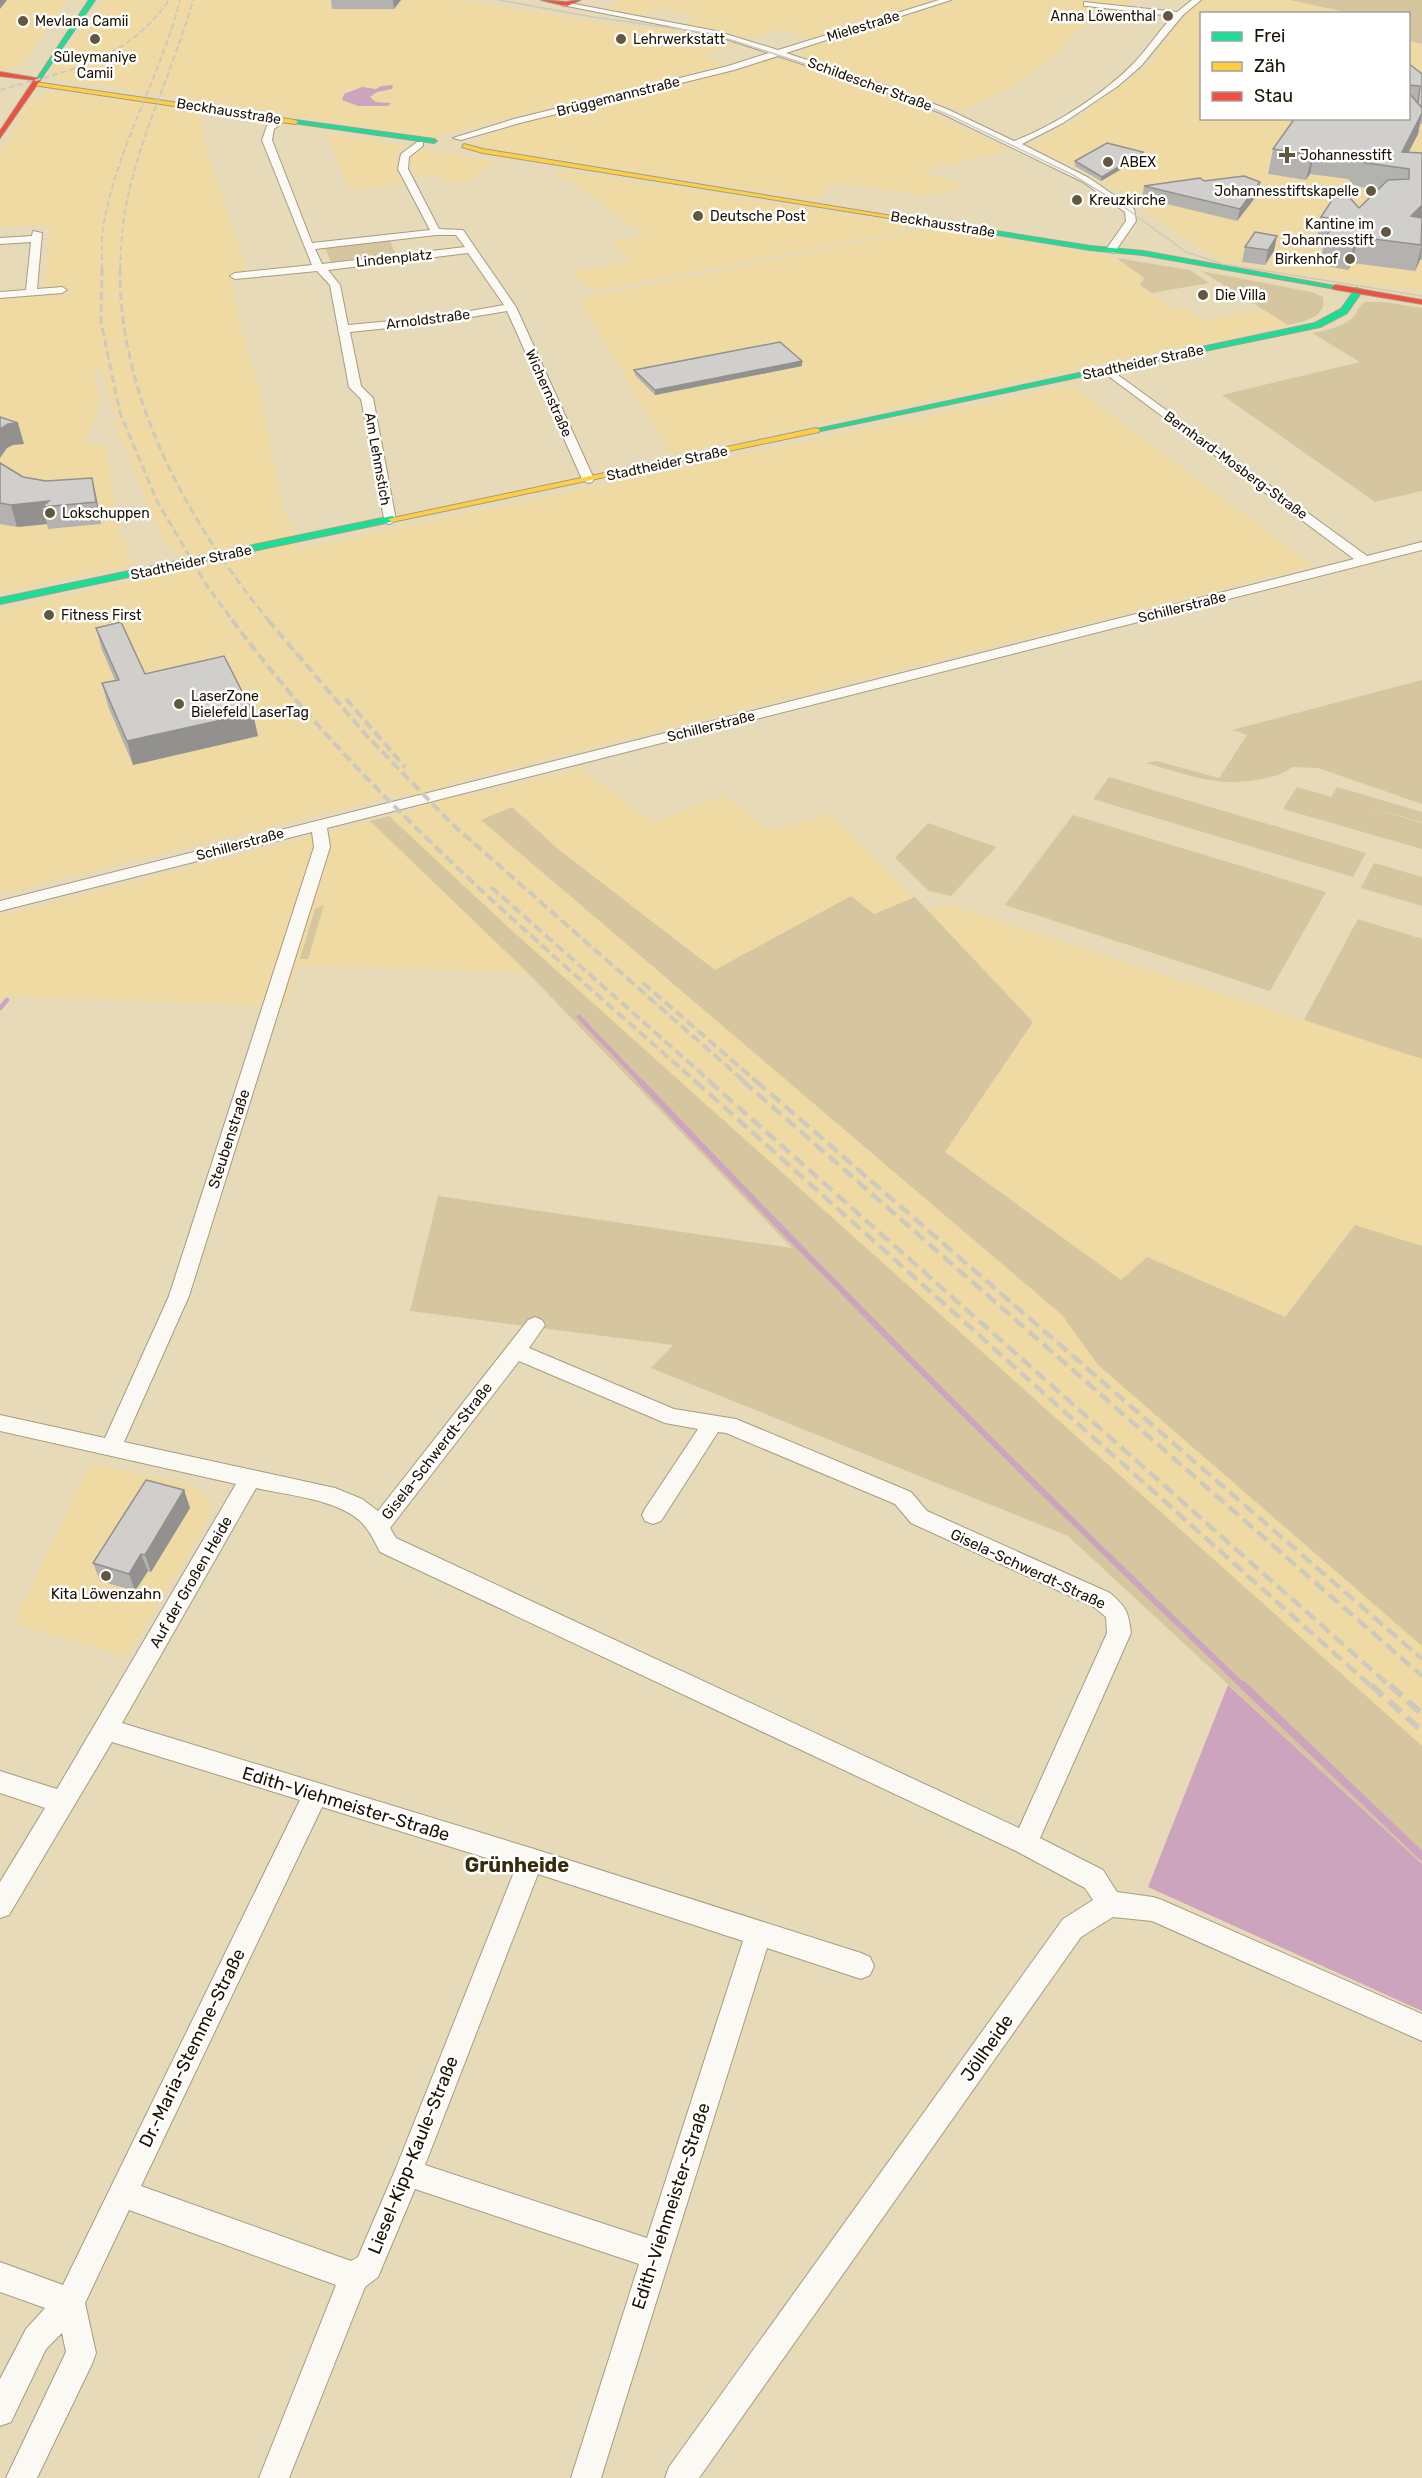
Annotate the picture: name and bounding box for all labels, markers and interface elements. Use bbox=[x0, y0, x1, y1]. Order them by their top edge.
street label: Mielestraße bbox=[825, 7, 902, 46]
place label: Anna Löwenthal bbox=[1051, 8, 1156, 25]
marker: Anna Löwenthal bbox=[1161, 9, 1175, 23]
legend bbox=[1200, 12, 1410, 120]
place label: Mevlana Camii bbox=[35, 13, 129, 30]
marker: Mevlana Camii bbox=[16, 14, 30, 28]
text: Frei bbox=[1254, 25, 1285, 47]
place label: Lehrwerkstatt bbox=[633, 31, 725, 48]
marker: Süleymaniye Camii bbox=[88, 32, 102, 46]
marker: Lehrwerkstatt bbox=[614, 32, 628, 46]
place label: Süleymaniye Camii bbox=[53, 49, 137, 82]
street label: Schildescher Straße bbox=[805, 54, 934, 115]
text: Zäh bbox=[1254, 55, 1286, 77]
street label: Brüggemannstraße bbox=[555, 73, 682, 120]
text: Stau bbox=[1254, 85, 1293, 107]
street label: Beckhausstraße bbox=[175, 95, 283, 128]
marker: Johannesstift bbox=[1278, 146, 1296, 164]
place label: Johannesstift bbox=[1300, 147, 1392, 164]
place label: ABEX bbox=[1120, 154, 1156, 171]
marker: ABEX bbox=[1101, 155, 1115, 169]
place label: Johannesstiftskapelle bbox=[1214, 183, 1359, 200]
marker: Johannesstiftskapelle bbox=[1364, 184, 1378, 198]
place label: Kreuzkirche bbox=[1089, 192, 1166, 209]
marker: Kreuzkirche bbox=[1070, 193, 1084, 207]
place label: Deutsche Post bbox=[710, 208, 806, 225]
street label: Beckhausstraße bbox=[889, 208, 997, 241]
marker: Deutsche Post bbox=[691, 209, 705, 223]
place label: Kantine im Johannesstift bbox=[1282, 216, 1375, 249]
marker: Kantine im Johannesstift bbox=[1379, 225, 1393, 239]
street label: Lindenplatz bbox=[355, 246, 433, 271]
place label: Birkenhof bbox=[1275, 251, 1339, 268]
marker: Birkenhof bbox=[1343, 252, 1357, 266]
place label: Die Villa bbox=[1215, 287, 1266, 304]
marker: Die Villa bbox=[1196, 288, 1210, 302]
street label: Arnoldstraße bbox=[385, 306, 471, 333]
street label: Stadtheider Straße bbox=[1081, 341, 1205, 384]
street label: Wichernstraße bbox=[522, 347, 576, 440]
street label: Bernhard-Mosberg-Straße bbox=[1161, 408, 1311, 523]
street label: Am Lehmstich bbox=[361, 411, 394, 507]
street label: Stadtheider Straße bbox=[605, 442, 729, 485]
place label: Lokschuppen bbox=[62, 505, 150, 522]
marker: Lokschuppen bbox=[43, 506, 57, 520]
street label: Stadtheider Straße bbox=[129, 541, 253, 584]
street label: Schillerstraße bbox=[1136, 588, 1228, 627]
place label: Fitness First bbox=[61, 607, 142, 624]
marker: Fitness First bbox=[42, 608, 56, 622]
place label: LaserZone Bielefeld LaserTag bbox=[191, 688, 309, 721]
marker: LaserZone Bielefeld LaserTag bbox=[172, 697, 186, 711]
street label: Schillerstraße bbox=[665, 707, 757, 746]
street label: Schillerstraße bbox=[194, 825, 286, 864]
street label: Steubenstraße bbox=[204, 1087, 254, 1191]
street label: Gisela-Schwerdt-Straße bbox=[378, 1379, 496, 1523]
street label: Auf der Großen Heide bbox=[146, 1513, 236, 1651]
street label: Gisela-Schwerdt-Straße bbox=[948, 1525, 1108, 1613]
marker: Kita Löwenzahn bbox=[99, 1569, 113, 1583]
place label: Kita Löwenzahn bbox=[51, 1585, 161, 1603]
street label: Edith-Viehmeister-Straße bbox=[240, 1762, 452, 1846]
district label: Grünheide bbox=[465, 1853, 569, 1877]
street label: Dr.-Maria-Stemme-Straße bbox=[134, 1945, 250, 2151]
street label: Jöllheide bbox=[956, 2010, 1018, 2086]
street label: Liesel-Kipp-Kaule-Straße bbox=[363, 2053, 463, 2257]
street label: Edith-Viehmeister-Straße bbox=[627, 2100, 715, 2312]

